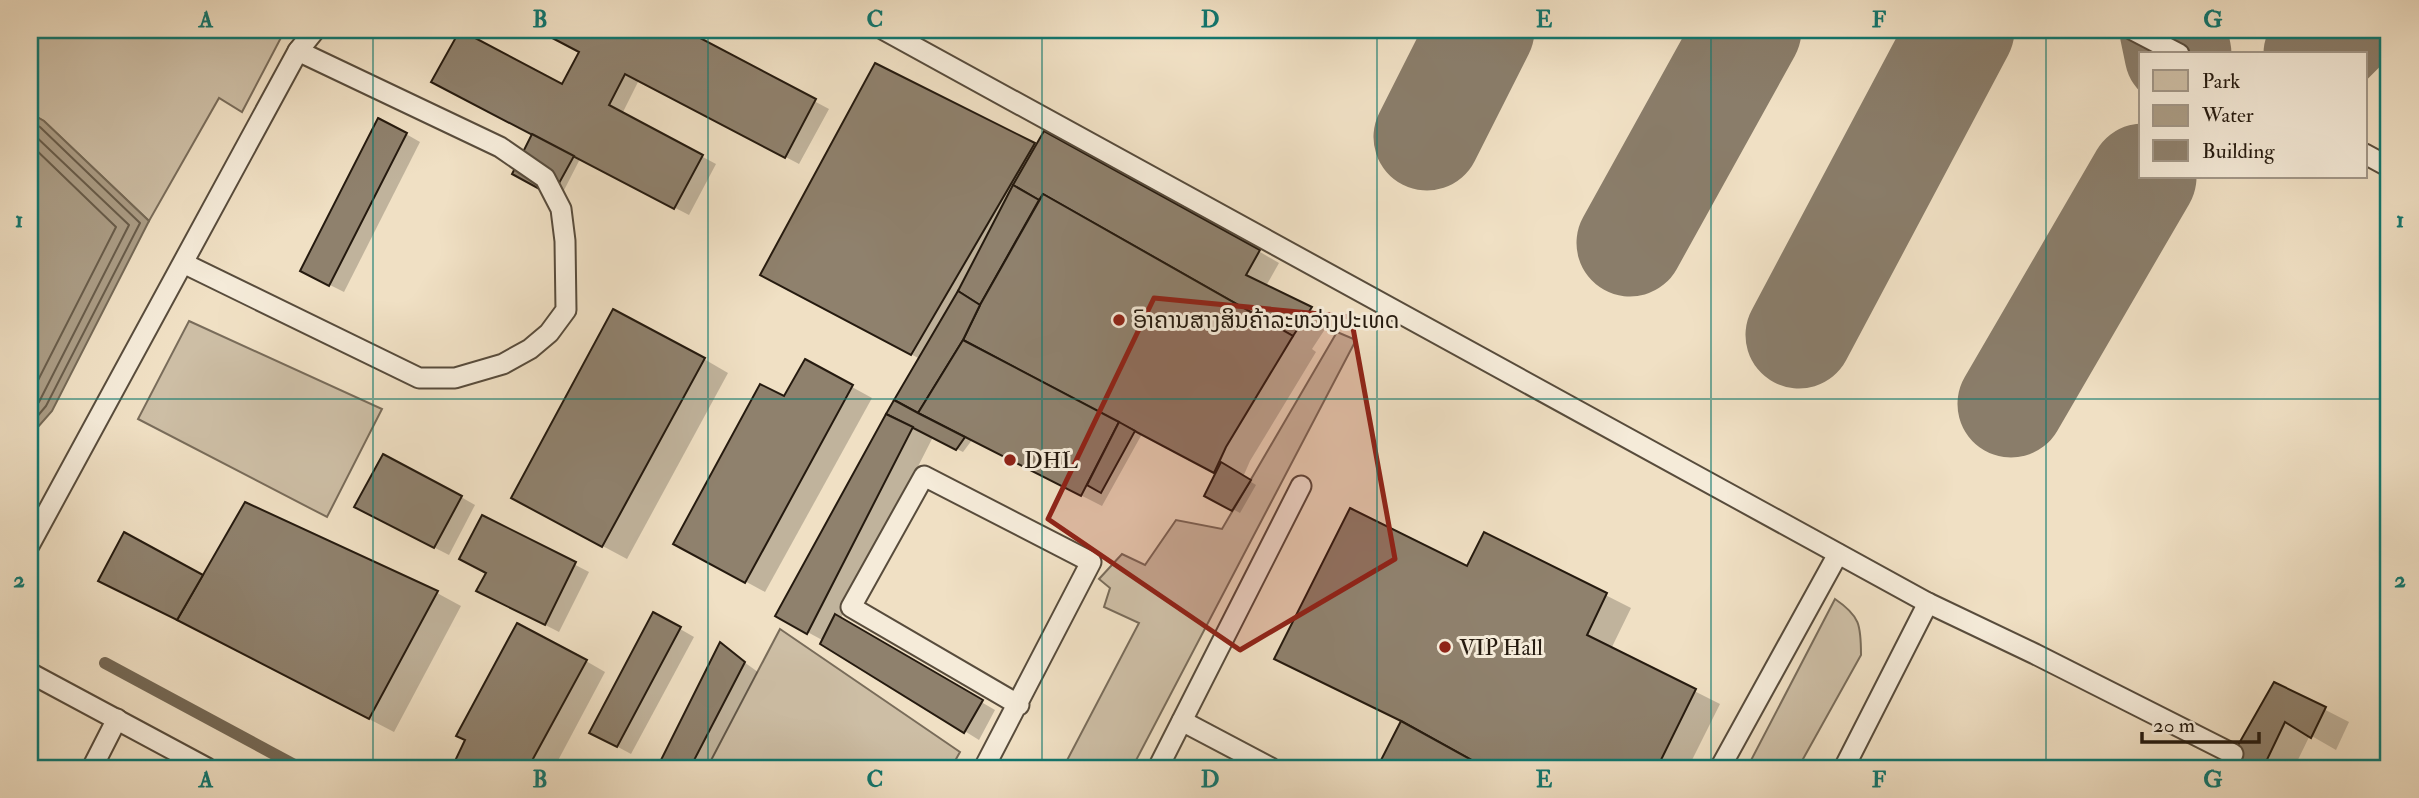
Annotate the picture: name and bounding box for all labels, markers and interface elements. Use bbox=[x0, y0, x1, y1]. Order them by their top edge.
text: A bbox=[198, 5, 214, 34]
text: B bbox=[532, 5, 548, 34]
text: C bbox=[867, 5, 883, 34]
text: D bbox=[1201, 5, 1219, 34]
text: E bbox=[1536, 5, 1553, 34]
text: F bbox=[1872, 5, 1887, 34]
text: G bbox=[2203, 5, 2223, 34]
legend bbox=[2139, 52, 2366, 178]
text: Park bbox=[2202, 68, 2240, 95]
text: Water bbox=[2201, 102, 2254, 129]
text: Building bbox=[2202, 138, 2275, 165]
text: 1 bbox=[15, 205, 23, 234]
text: 1 bbox=[2396, 205, 2404, 234]
place label: ົອາຄານສາງສິນຄ້າລະຫວ່າງປະເທດ bbox=[1133, 306, 1399, 335]
marker: ົອາຄານສາງສິນຄ້າລະຫວ່າງປະເທດ bbox=[1111, 312, 1127, 328]
place label: DHL bbox=[1024, 446, 1078, 475]
marker: DHL bbox=[1002, 452, 1018, 468]
text: 2 bbox=[13, 565, 25, 594]
text: 2 bbox=[2394, 565, 2406, 594]
place label: VIP Hall bbox=[1459, 633, 1543, 662]
marker: VIP Hall bbox=[1437, 639, 1453, 655]
scale bar bbox=[2142, 700, 2260, 744]
text: 20 m bbox=[2153, 712, 2195, 739]
text: A bbox=[198, 765, 214, 794]
text: B bbox=[532, 765, 548, 794]
text: C bbox=[867, 765, 883, 794]
text: D bbox=[1201, 765, 1219, 794]
text: E bbox=[1536, 765, 1553, 794]
text: F bbox=[1872, 765, 1887, 794]
text: G bbox=[2203, 765, 2223, 794]

